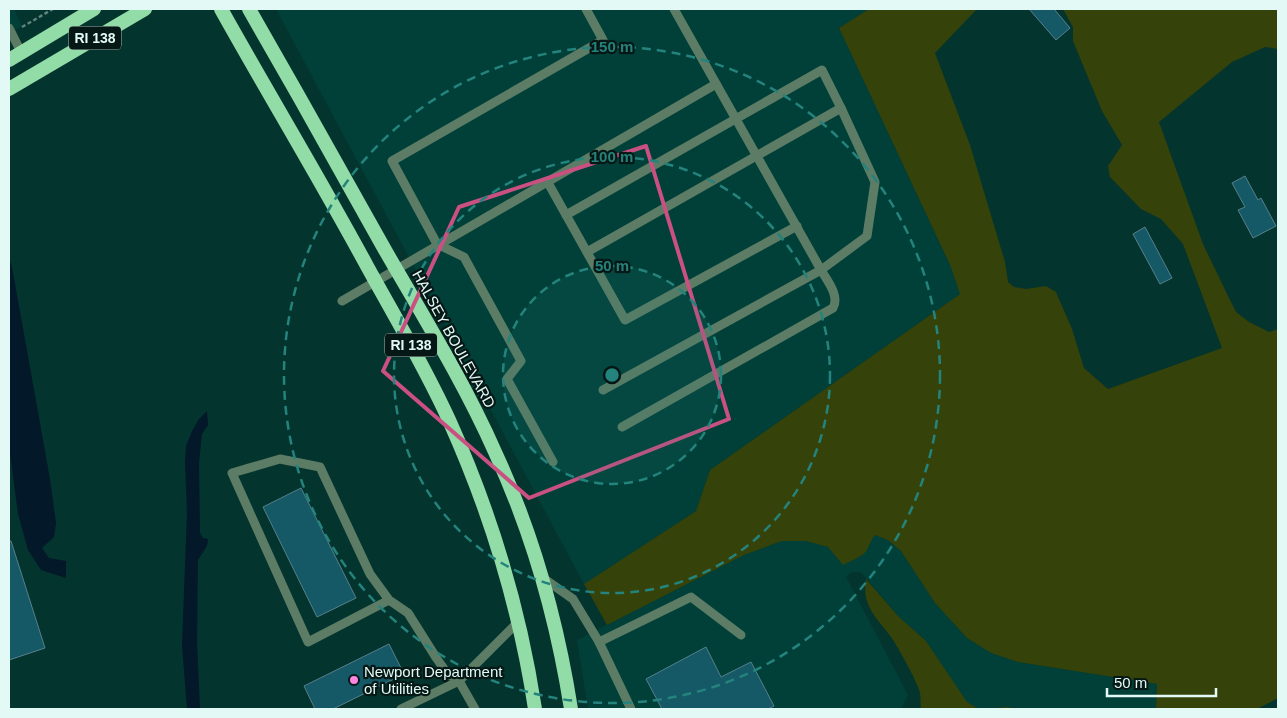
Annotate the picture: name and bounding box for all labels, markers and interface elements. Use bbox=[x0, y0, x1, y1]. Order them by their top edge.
road number: RI 138 bbox=[69, 26, 121, 49]
text: 150 m bbox=[591, 38, 633, 55]
text: 100 m bbox=[591, 148, 633, 165]
text: 50 m bbox=[595, 257, 629, 274]
street label: HALSEY BOULEVARD bbox=[409, 267, 499, 411]
road number: RI 138 bbox=[385, 334, 437, 356]
centre of rings bbox=[603, 366, 621, 384]
place label: Newport Department of Utilities bbox=[364, 663, 503, 697]
scale bar bbox=[1107, 666, 1216, 698]
marker: Newport Department of Utilities bbox=[348, 674, 360, 686]
text: 50 m bbox=[1114, 674, 1147, 691]

